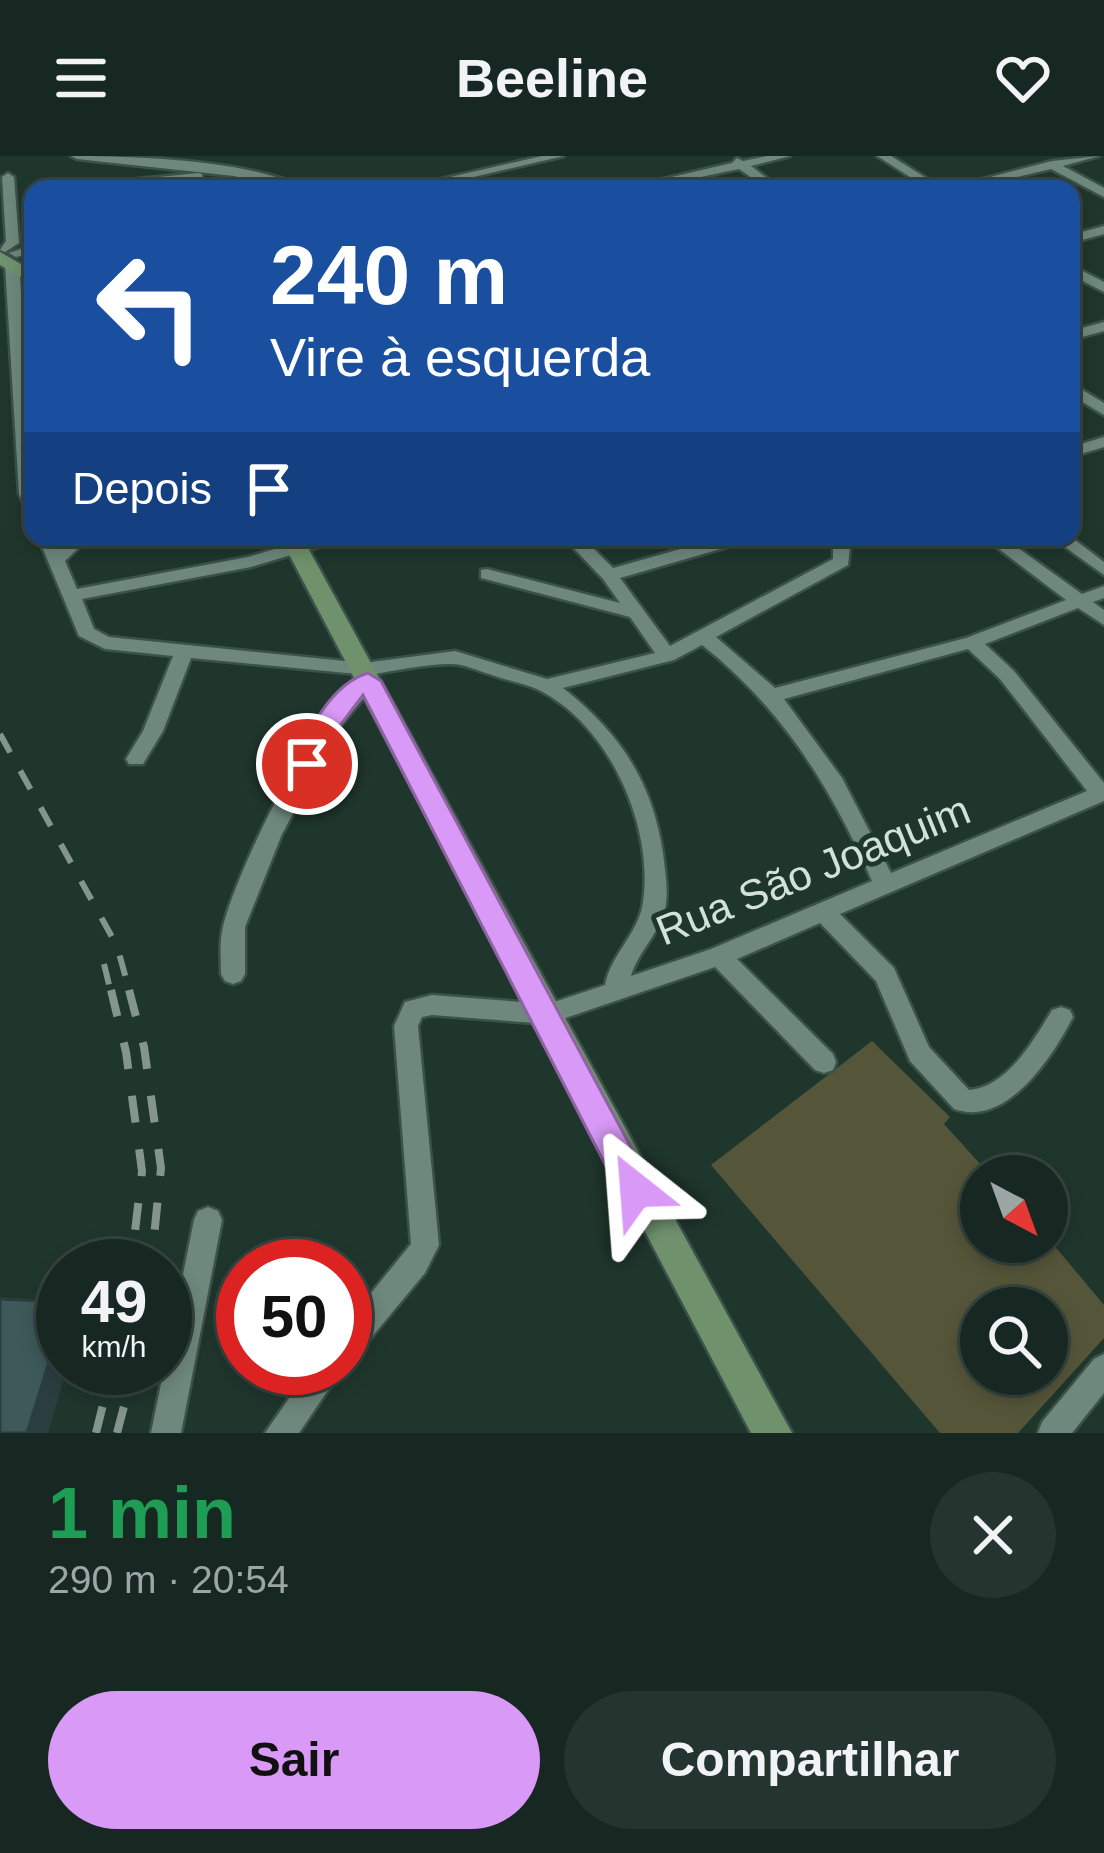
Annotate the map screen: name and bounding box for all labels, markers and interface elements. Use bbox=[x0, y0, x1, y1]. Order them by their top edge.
icon: menu bbox=[48, 45, 114, 111]
icon: heart bbox=[990, 45, 1056, 111]
text: Beeline bbox=[456, 48, 648, 108]
icon: left bbox=[72, 228, 228, 384]
text: 240 m bbox=[270, 228, 508, 322]
text: Vire à esquerda bbox=[270, 327, 650, 387]
icon: arrive bbox=[236, 456, 302, 522]
text: Depois bbox=[72, 463, 212, 514]
pin bbox=[256, 713, 358, 815]
icon: arrive bbox=[274, 731, 340, 797]
street label: Rua São Joaquim bbox=[649, 786, 977, 954]
position arrow bbox=[573, 1127, 699, 1253]
north arrow bbox=[960, 1155, 1068, 1263]
map controls bbox=[960, 1155, 1068, 1395]
speed limit sign: 50 bbox=[216, 1239, 372, 1395]
text: 49 bbox=[81, 1268, 147, 1335]
button: search bbox=[960, 1287, 1068, 1395]
text: km/h bbox=[81, 1330, 147, 1363]
button: close bbox=[930, 1472, 1056, 1598]
text: 1 min bbox=[48, 1473, 236, 1553]
text: 290 m · 20:54 bbox=[48, 1558, 289, 1601]
button: Sair bbox=[48, 1691, 540, 1829]
button: Compartilhar bbox=[564, 1691, 1056, 1829]

